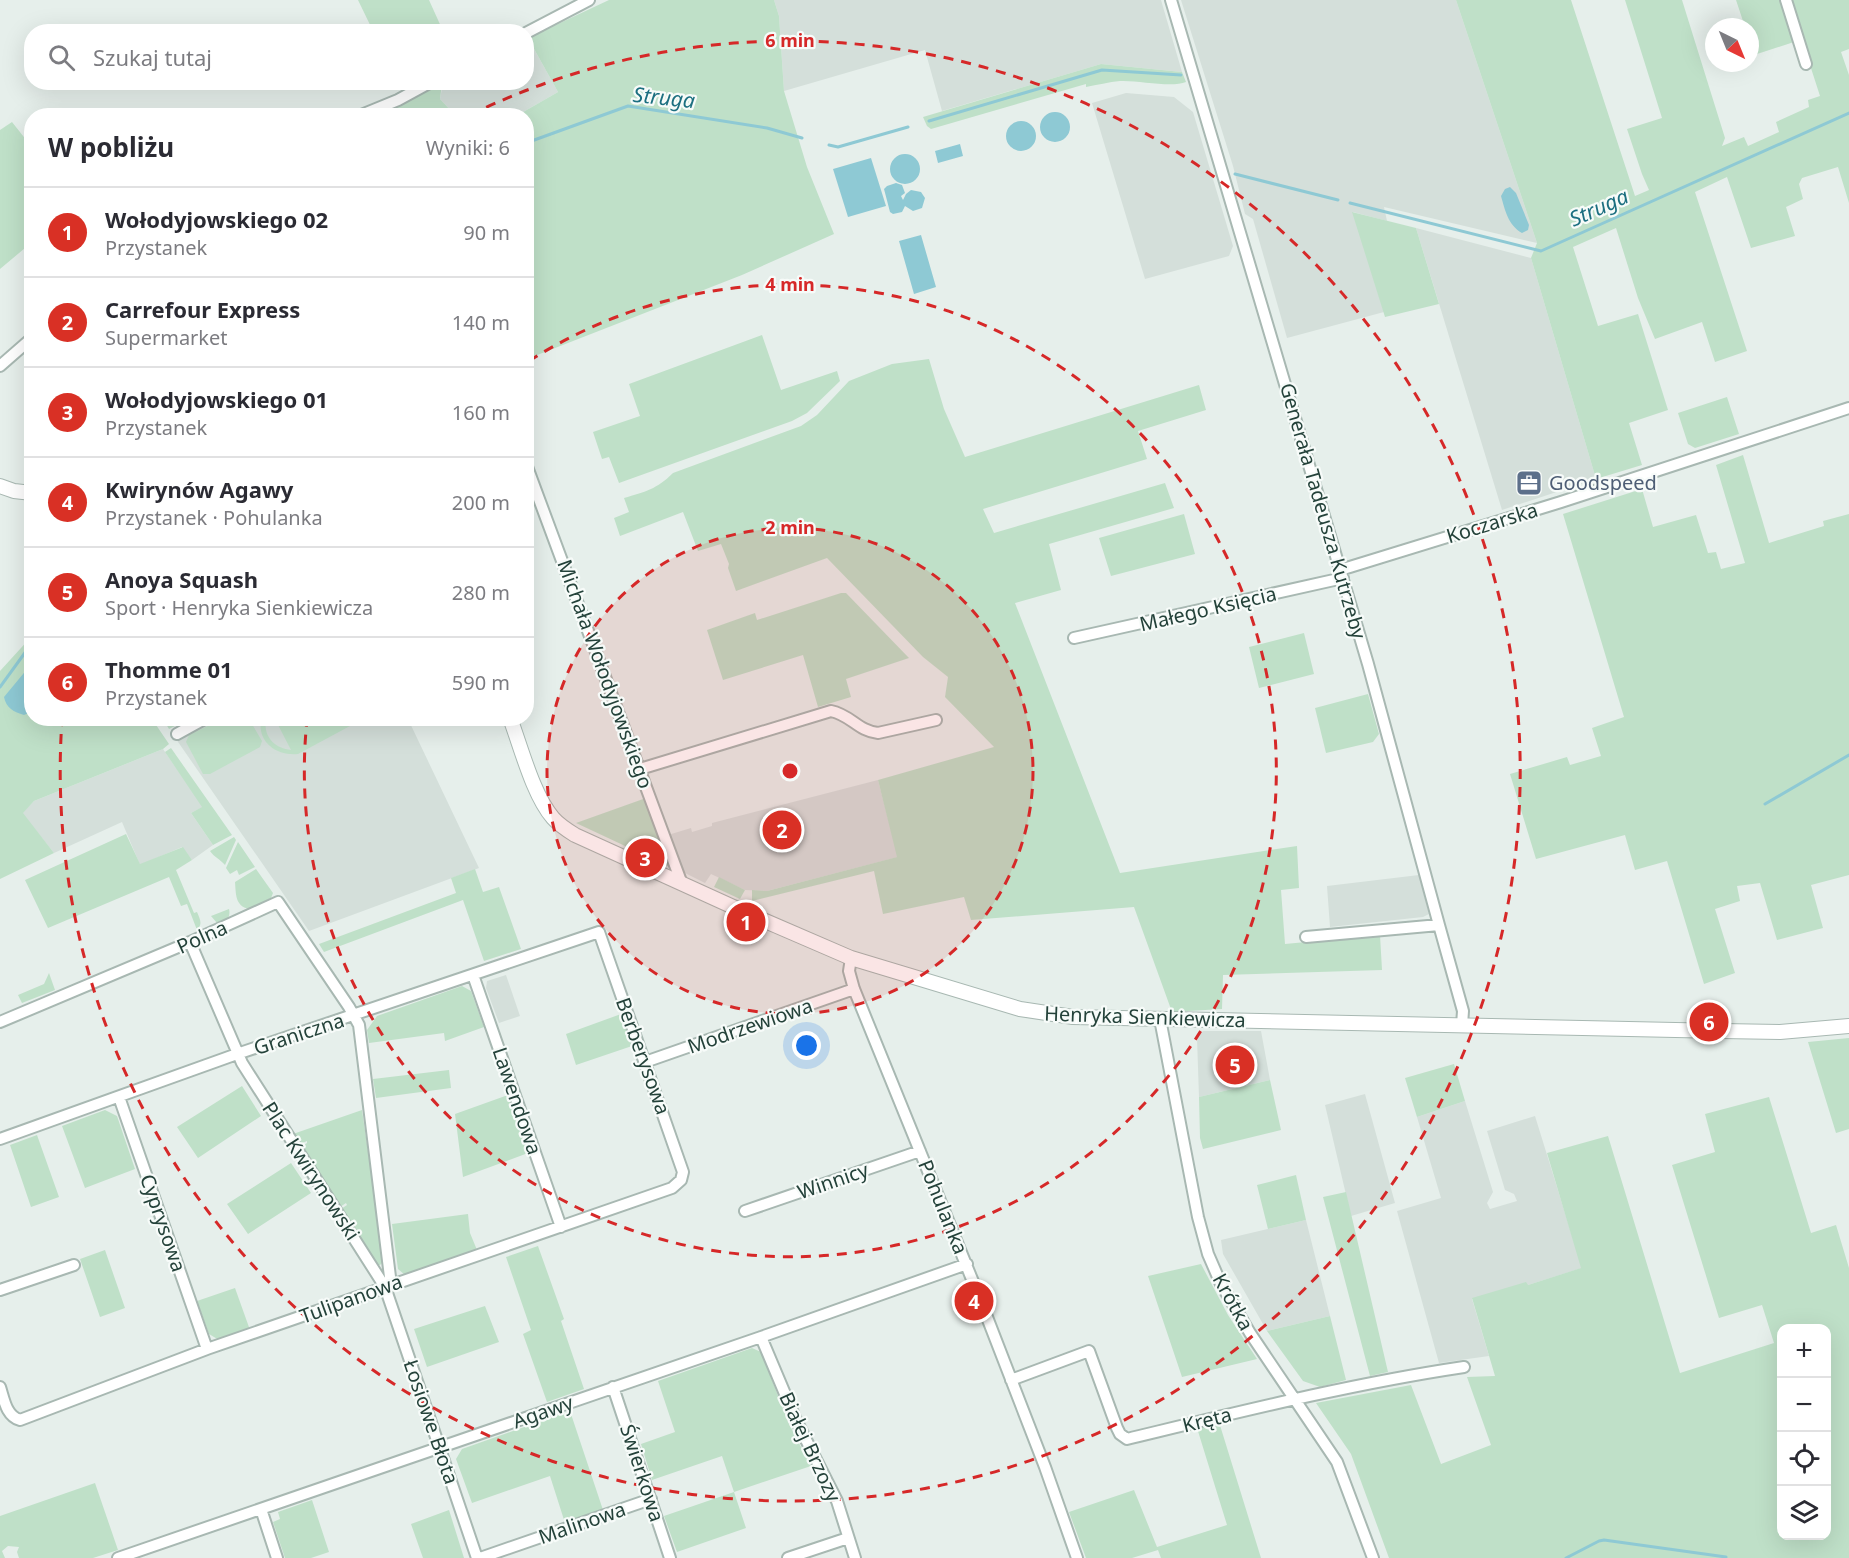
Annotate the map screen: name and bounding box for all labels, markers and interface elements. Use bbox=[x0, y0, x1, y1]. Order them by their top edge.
north arrow bbox=[1705, 18, 1759, 72]
search box bbox=[24, 24, 534, 90]
text: 6 min bbox=[765, 28, 815, 52]
icon: search bbox=[45, 41, 78, 74]
text: Szukaj tutaj bbox=[93, 42, 212, 72]
water label: Struga bbox=[632, 80, 697, 114]
text: W pobliżu bbox=[48, 129, 174, 165]
text: Wyniki: 6 bbox=[426, 134, 510, 161]
water label: Struga bbox=[1564, 182, 1633, 233]
text: Wołodyjowskiego 02 bbox=[105, 204, 328, 234]
text: 1 bbox=[62, 219, 73, 246]
text: 90 m bbox=[463, 219, 510, 246]
text: Przystanek bbox=[105, 234, 207, 261]
text: 4 min bbox=[765, 272, 815, 296]
text: Carrefour Express bbox=[105, 294, 300, 324]
text: 2 bbox=[62, 309, 73, 336]
text: 140 m bbox=[452, 309, 510, 336]
text: Supermarket bbox=[105, 324, 228, 351]
street label: Generała Tadeusza Kutrzeby bbox=[1274, 380, 1373, 643]
text: Wołodyjowskiego 01 bbox=[105, 384, 328, 414]
text: 3 bbox=[62, 399, 73, 426]
text: 160 m bbox=[452, 399, 510, 426]
text: Przystanek bbox=[105, 414, 207, 441]
office icon: Goodspeed bbox=[1514, 468, 1544, 498]
place label: Goodspeed bbox=[1549, 469, 1657, 496]
text: Kwirynów Agawy bbox=[105, 474, 293, 504]
text: 4 bbox=[62, 489, 73, 516]
text: 200 m bbox=[452, 489, 510, 516]
street label: Koczarska bbox=[1443, 496, 1541, 549]
text: Przystanek · Pohulanka bbox=[105, 504, 323, 531]
text: 2 min bbox=[765, 515, 815, 539]
street label: Michała Wołodyjowskiego bbox=[551, 556, 660, 792]
text: Anoya Squash bbox=[105, 564, 258, 594]
text: 5 bbox=[62, 579, 73, 606]
text: 280 m bbox=[452, 579, 510, 606]
street label: Małego Księcia bbox=[1137, 580, 1279, 637]
text: Sport · Henryka Sienkiewicza bbox=[105, 594, 373, 621]
text: Thomme 01 bbox=[105, 654, 233, 684]
text: 6 bbox=[62, 669, 73, 696]
text: 590 m bbox=[452, 669, 510, 696]
text: Przystanek bbox=[105, 684, 207, 711]
centre of rings bbox=[780, 761, 800, 781]
pin: 2 bbox=[762, 808, 802, 852]
pin: 3 bbox=[626, 836, 664, 880]
pin: 1 bbox=[726, 900, 766, 944]
street label: Polna bbox=[172, 913, 231, 960]
street label: Modrzewiowa bbox=[684, 992, 816, 1060]
street label: Berberysowa bbox=[610, 994, 677, 1118]
street label: Henryka Sienkiewicza bbox=[1044, 999, 1246, 1034]
pin: 6 bbox=[1690, 1000, 1728, 1044]
street label: Graniczna bbox=[250, 1006, 348, 1061]
your location bbox=[792, 1031, 821, 1060]
pin: 5 bbox=[1216, 1042, 1254, 1088]
street label: Lawendowa bbox=[486, 1043, 548, 1158]
street label: Plac Kwirynowski bbox=[256, 1096, 366, 1245]
street label: Winnicy bbox=[794, 1156, 873, 1205]
street label: Pohulanka bbox=[912, 1156, 975, 1258]
street label: Cyprysowa bbox=[134, 1170, 193, 1275]
street label: Tulipanowa bbox=[296, 1267, 406, 1330]
street label: Krótka bbox=[1207, 1268, 1260, 1335]
pin: 4 bbox=[954, 1278, 994, 1324]
map controls bbox=[1777, 1324, 1831, 1540]
button: + bbox=[1777, 1324, 1831, 1378]
street label: Łosiowe Błota bbox=[398, 1356, 465, 1488]
button: − bbox=[1777, 1378, 1831, 1432]
street label: Białej Brzozy bbox=[773, 1387, 848, 1507]
street label: Agawy bbox=[509, 1388, 577, 1434]
street label: Kręta bbox=[1179, 1400, 1234, 1439]
street label: Świerkowa bbox=[614, 1421, 671, 1525]
button: locate bbox=[1777, 1432, 1831, 1486]
button: layers bbox=[1777, 1486, 1831, 1540]
street label: Malinowa bbox=[535, 1495, 629, 1550]

